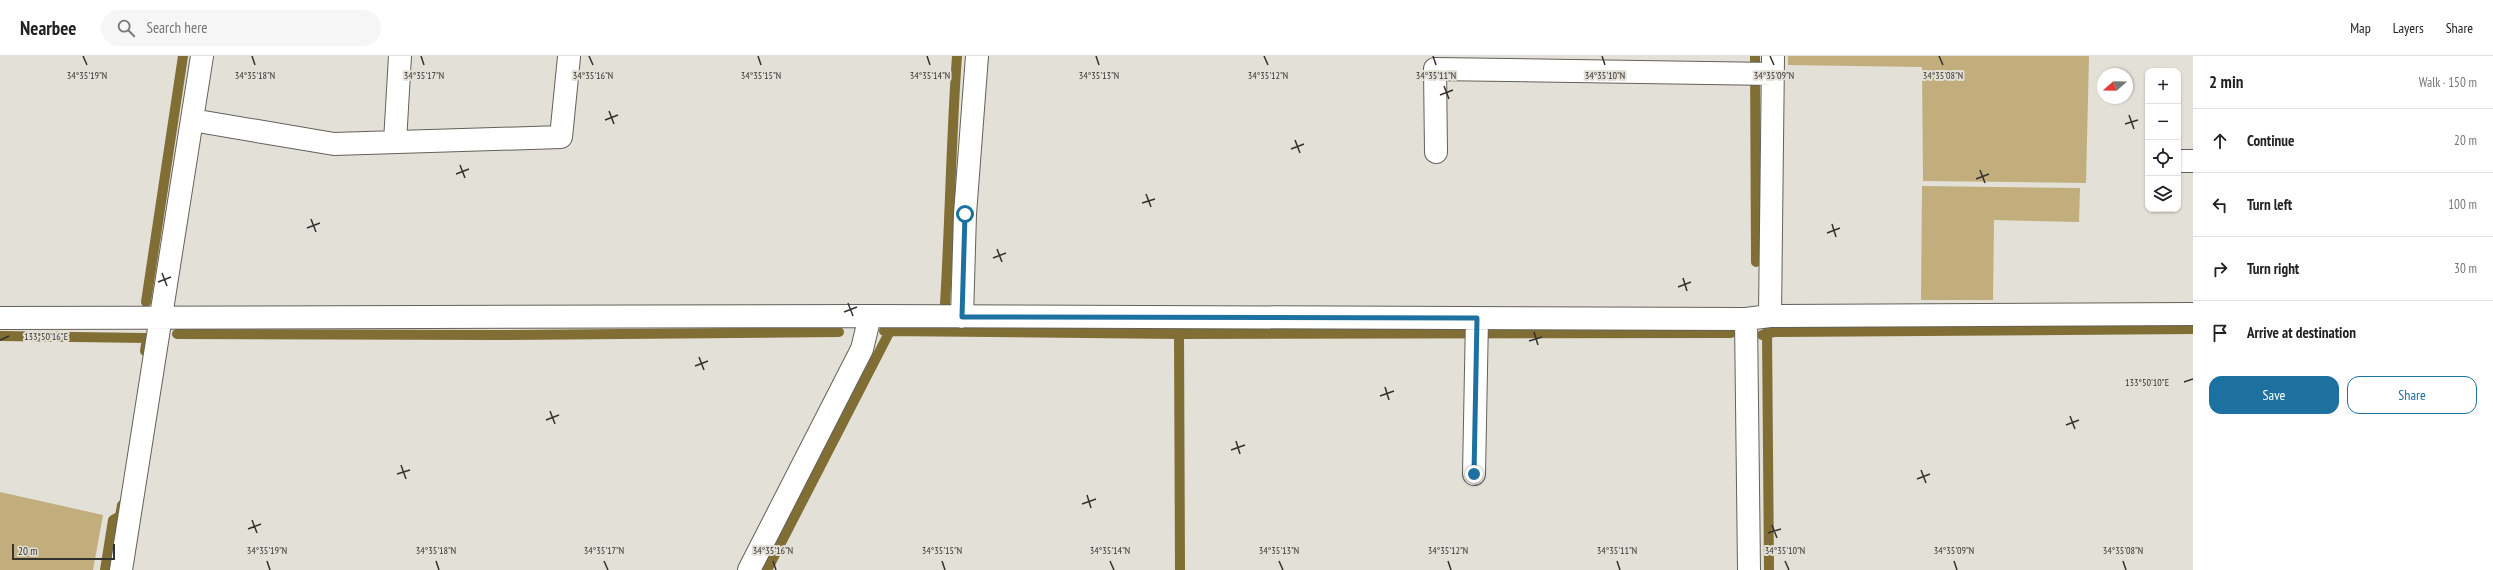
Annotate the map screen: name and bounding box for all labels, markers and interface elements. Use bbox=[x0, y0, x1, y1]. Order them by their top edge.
search box bbox=[101, 10, 381, 46]
text: Nearbee bbox=[20, 16, 77, 40]
icon: search bbox=[115, 17, 137, 39]
text: Search here bbox=[147, 18, 207, 37]
text: Map bbox=[2350, 19, 2371, 37]
text: Layers bbox=[2393, 19, 2424, 37]
text: Share bbox=[2446, 19, 2473, 37]
north arrow bbox=[2097, 68, 2133, 104]
map controls bbox=[2145, 68, 2181, 212]
button: + bbox=[2145, 68, 2181, 104]
text: 34°35'19"N bbox=[67, 69, 107, 82]
text: 34°35'18"N bbox=[235, 69, 275, 82]
text: 34°35'17"N bbox=[404, 69, 444, 82]
text: 34°35'16"N bbox=[573, 69, 613, 82]
text: 34°35'15"N bbox=[741, 69, 781, 82]
text: 34°35'14"N bbox=[910, 69, 950, 82]
text: 34°35'13"N bbox=[1079, 69, 1119, 82]
text: 34°35'12"N bbox=[1248, 69, 1288, 82]
text: 34°35'11"N bbox=[1416, 69, 1456, 82]
text: 34°35'10"N bbox=[1585, 69, 1625, 82]
text: 34°35'09"N bbox=[1754, 69, 1794, 82]
text: 34°35'08"N bbox=[1923, 69, 1963, 82]
text: 2 min bbox=[2209, 71, 2243, 93]
text: Walk · 150 m bbox=[2419, 74, 2477, 91]
button: − bbox=[2145, 104, 2181, 140]
icon: ahead bbox=[2209, 130, 2231, 152]
text: Continue bbox=[2247, 131, 2294, 150]
text: 20 m bbox=[2454, 132, 2477, 149]
button: locate bbox=[2145, 140, 2181, 176]
button: layers bbox=[2145, 176, 2181, 212]
icon: left bbox=[2209, 194, 2231, 216]
text: Turn left bbox=[2247, 195, 2292, 214]
text: 100 m bbox=[2448, 196, 2477, 213]
route start bbox=[956, 205, 974, 223]
icon: right bbox=[2209, 258, 2231, 280]
text: Turn right bbox=[2247, 259, 2299, 278]
text: 30 m bbox=[2454, 260, 2477, 277]
icon: arrive bbox=[2209, 322, 2231, 344]
text: Arrive at destination bbox=[2247, 323, 2356, 342]
text: 133°50'16"E bbox=[24, 330, 68, 343]
text: 133°50'10"E bbox=[2125, 376, 2169, 389]
button: Save bbox=[2209, 376, 2339, 414]
button: Share bbox=[2347, 376, 2477, 414]
route end bbox=[1465, 465, 1483, 483]
scale bar bbox=[12, 542, 115, 561]
text: 20 m bbox=[18, 544, 37, 558]
text: 34°35'19"N bbox=[247, 544, 287, 557]
text: 34°35'18"N bbox=[416, 544, 456, 557]
text: 34°35'17"N bbox=[584, 544, 624, 557]
text: 34°35'16"N bbox=[753, 544, 793, 557]
text: 34°35'15"N bbox=[922, 544, 962, 557]
text: 34°35'14"N bbox=[1090, 544, 1130, 557]
text: 34°35'13"N bbox=[1259, 544, 1299, 557]
text: 34°35'12"N bbox=[1428, 544, 1468, 557]
text: 34°35'11"N bbox=[1597, 544, 1637, 557]
text: 34°35'10"N bbox=[1765, 544, 1805, 557]
text: 34°35'09"N bbox=[1934, 544, 1974, 557]
text: 34°35'08"N bbox=[2103, 544, 2143, 557]

